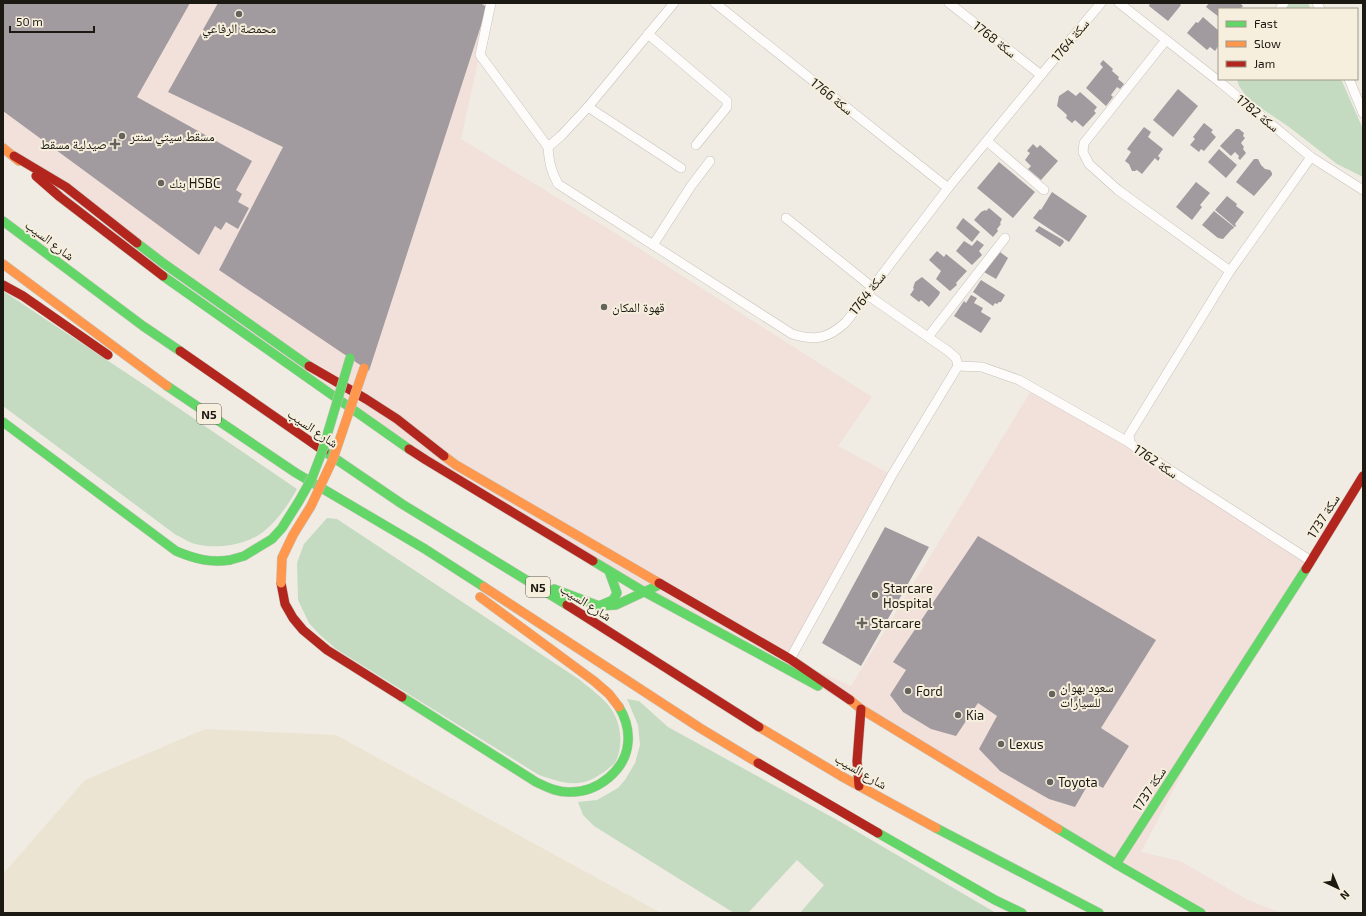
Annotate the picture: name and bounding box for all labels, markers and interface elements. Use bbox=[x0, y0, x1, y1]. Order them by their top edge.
scale bar bbox=[10, 8, 94, 34]
legend bbox=[1218, 8, 1358, 80]
marker: محمصة الرفاعي bbox=[234, 9, 244, 19]
text: 50 m bbox=[16, 14, 43, 28]
street label: سكة 1764 bbox=[1048, 15, 1092, 65]
text: Fast bbox=[1254, 16, 1278, 30]
street label: سكة 1768 bbox=[970, 17, 1020, 61]
place label: محمصة الرفاعي bbox=[202, 20, 276, 39]
text: Slow bbox=[1254, 36, 1281, 50]
text: Jam bbox=[1254, 56, 1275, 70]
street label: سكة 1766 bbox=[808, 74, 856, 118]
street label: سكة 1782 bbox=[1233, 91, 1283, 135]
place label: مسقط سيتي سنتر bbox=[129, 128, 215, 147]
marker: مسقط سيتي سنتر bbox=[117, 131, 127, 141]
place label: صيدلية مسقط bbox=[40, 136, 107, 152]
marker: صيدلية مسقط bbox=[110, 139, 120, 149]
place label: بنك HSBC bbox=[169, 175, 220, 191]
marker: بنك HSBC bbox=[156, 178, 166, 188]
street label: شارع السيب bbox=[21, 216, 78, 265]
street label: سكة 1764 bbox=[845, 268, 889, 318]
place label: قهوة المكان bbox=[612, 299, 665, 316]
marker: قهوة المكان bbox=[599, 302, 609, 312]
road number: N5 bbox=[197, 404, 221, 424]
street label: شارع السيب bbox=[284, 405, 341, 452]
street label: سكة 1762 bbox=[1131, 440, 1181, 482]
street label: سكة 1737 bbox=[1303, 491, 1343, 541]
road number: N5 bbox=[526, 577, 550, 597]
street label: شارع السيب bbox=[556, 580, 615, 626]
place label: Starcare Hospital bbox=[883, 580, 933, 611]
marker: Starcare Hospital bbox=[870, 590, 880, 600]
place label: Starcare bbox=[871, 615, 921, 631]
marker: Starcare bbox=[856, 617, 868, 629]
place label: سعود بهوان للسيارات bbox=[1060, 679, 1114, 711]
place label: Ford bbox=[916, 683, 943, 699]
marker: Ford bbox=[903, 686, 913, 696]
marker: سعود بهوان للسيارات bbox=[1047, 689, 1057, 699]
place label: Kia bbox=[966, 707, 984, 723]
marker: Kia bbox=[953, 710, 963, 720]
place label: Lexus bbox=[1009, 736, 1044, 752]
marker: Lexus bbox=[996, 739, 1006, 749]
street label: شارع السيب bbox=[831, 750, 890, 794]
street label: سكة 1737 bbox=[1129, 764, 1169, 814]
place label: Toyota bbox=[1058, 774, 1098, 790]
marker: Toyota bbox=[1045, 777, 1055, 787]
north arrow bbox=[1318, 868, 1358, 908]
text: N bbox=[1338, 888, 1353, 903]

